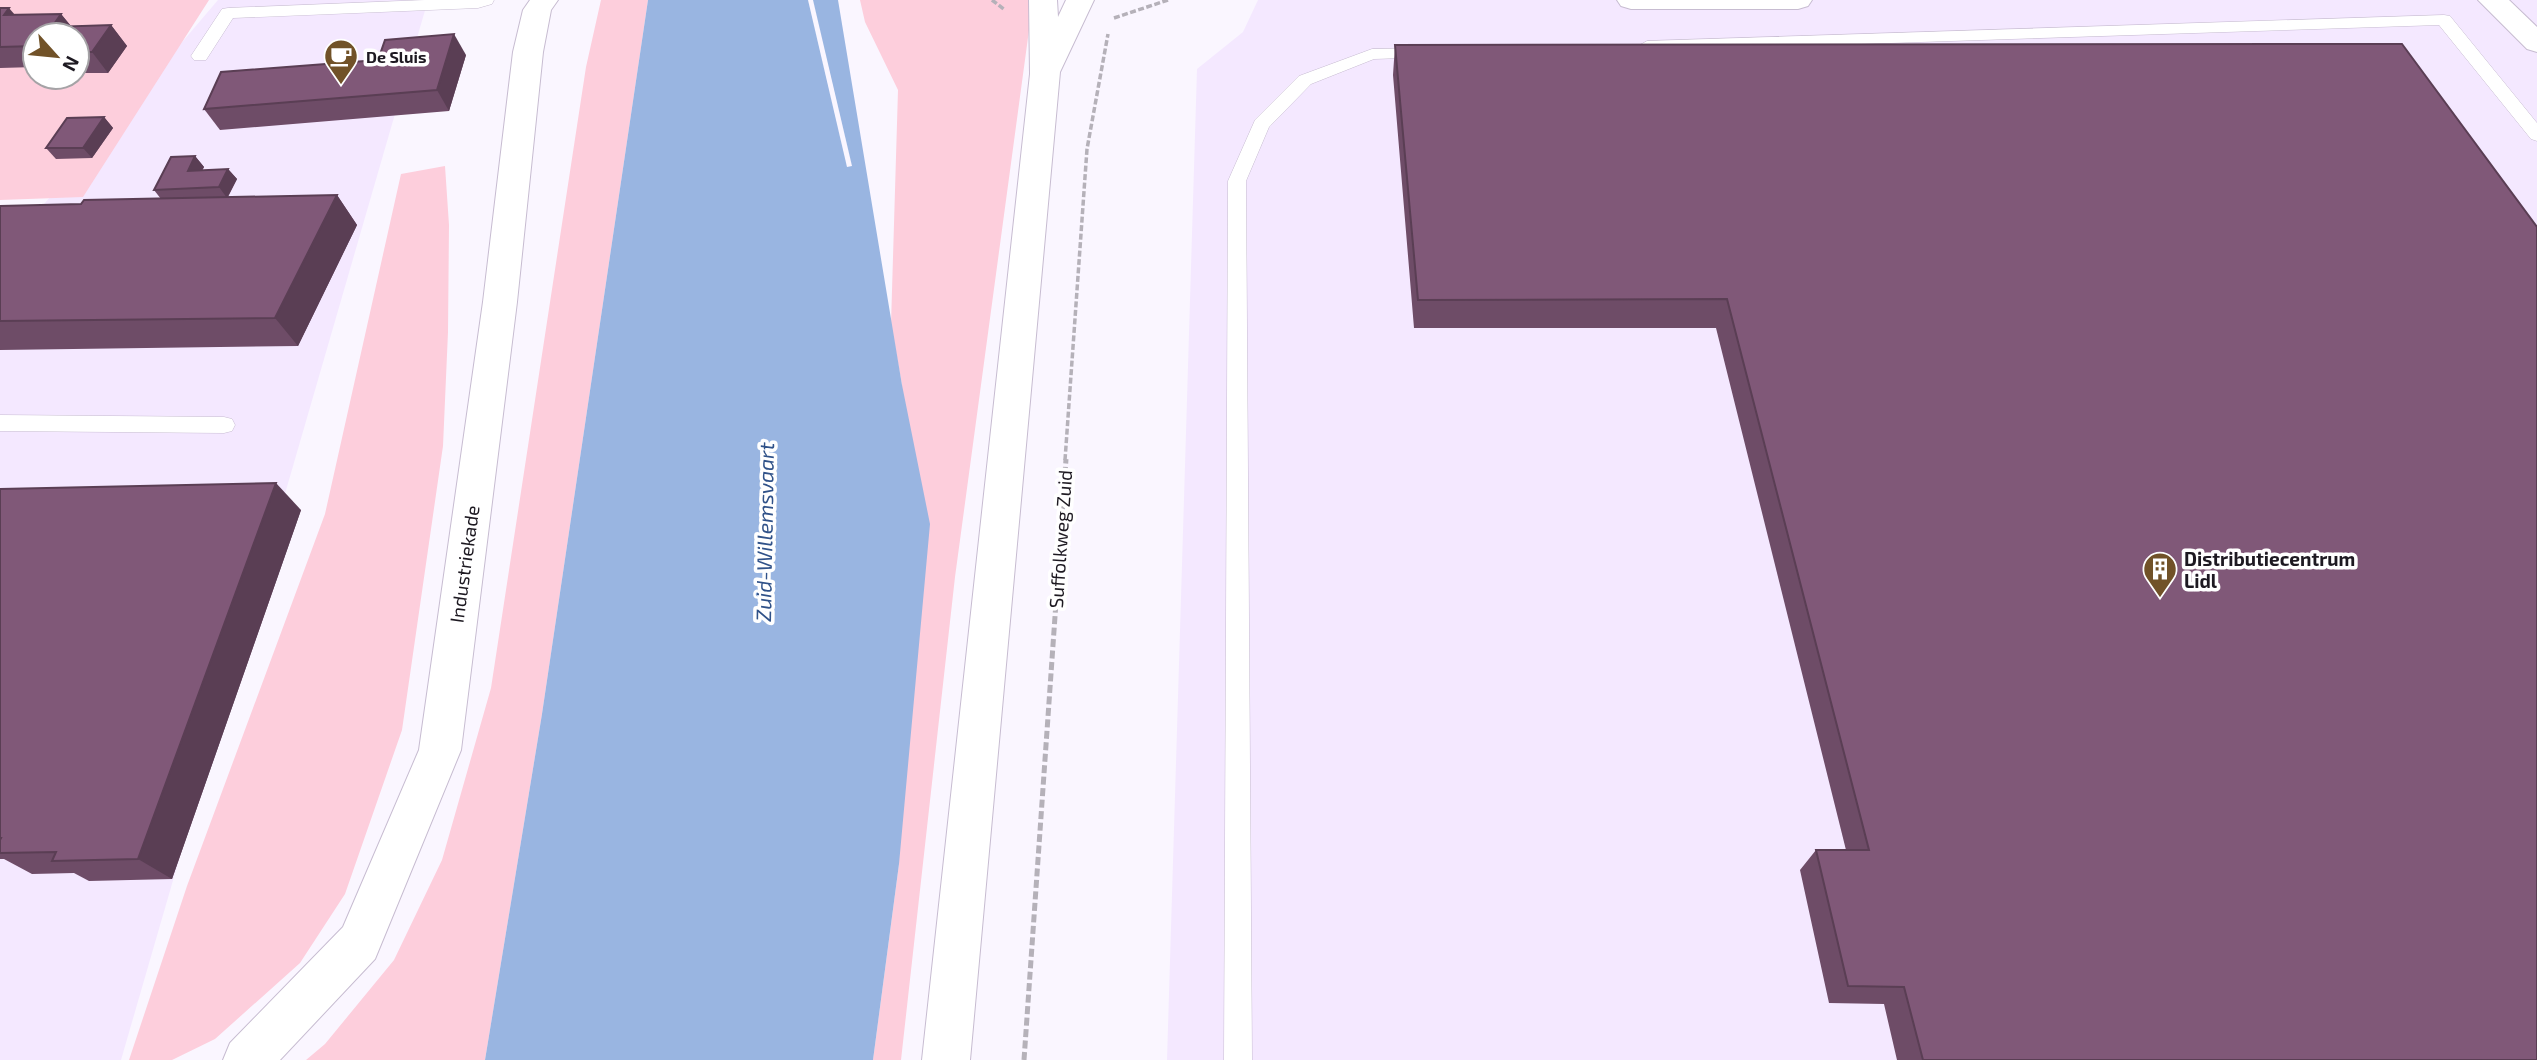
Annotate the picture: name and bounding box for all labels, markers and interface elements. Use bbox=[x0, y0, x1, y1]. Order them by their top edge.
north arrow bbox=[21, 21, 91, 91]
cafe icon: De Sluis bbox=[322, 37, 360, 86]
place label: De Sluis bbox=[366, 47, 426, 66]
text: N bbox=[58, 53, 85, 75]
water label: Zuid-Willemsvaart bbox=[750, 442, 778, 622]
street label: Suffolkweg Zuid bbox=[1044, 469, 1076, 609]
street label: Industriekade bbox=[444, 504, 484, 624]
place label: Distributiecentrum Lidl bbox=[2184, 547, 2355, 592]
building icon: Distributiecentrum Lidl bbox=[2141, 550, 2179, 599]

